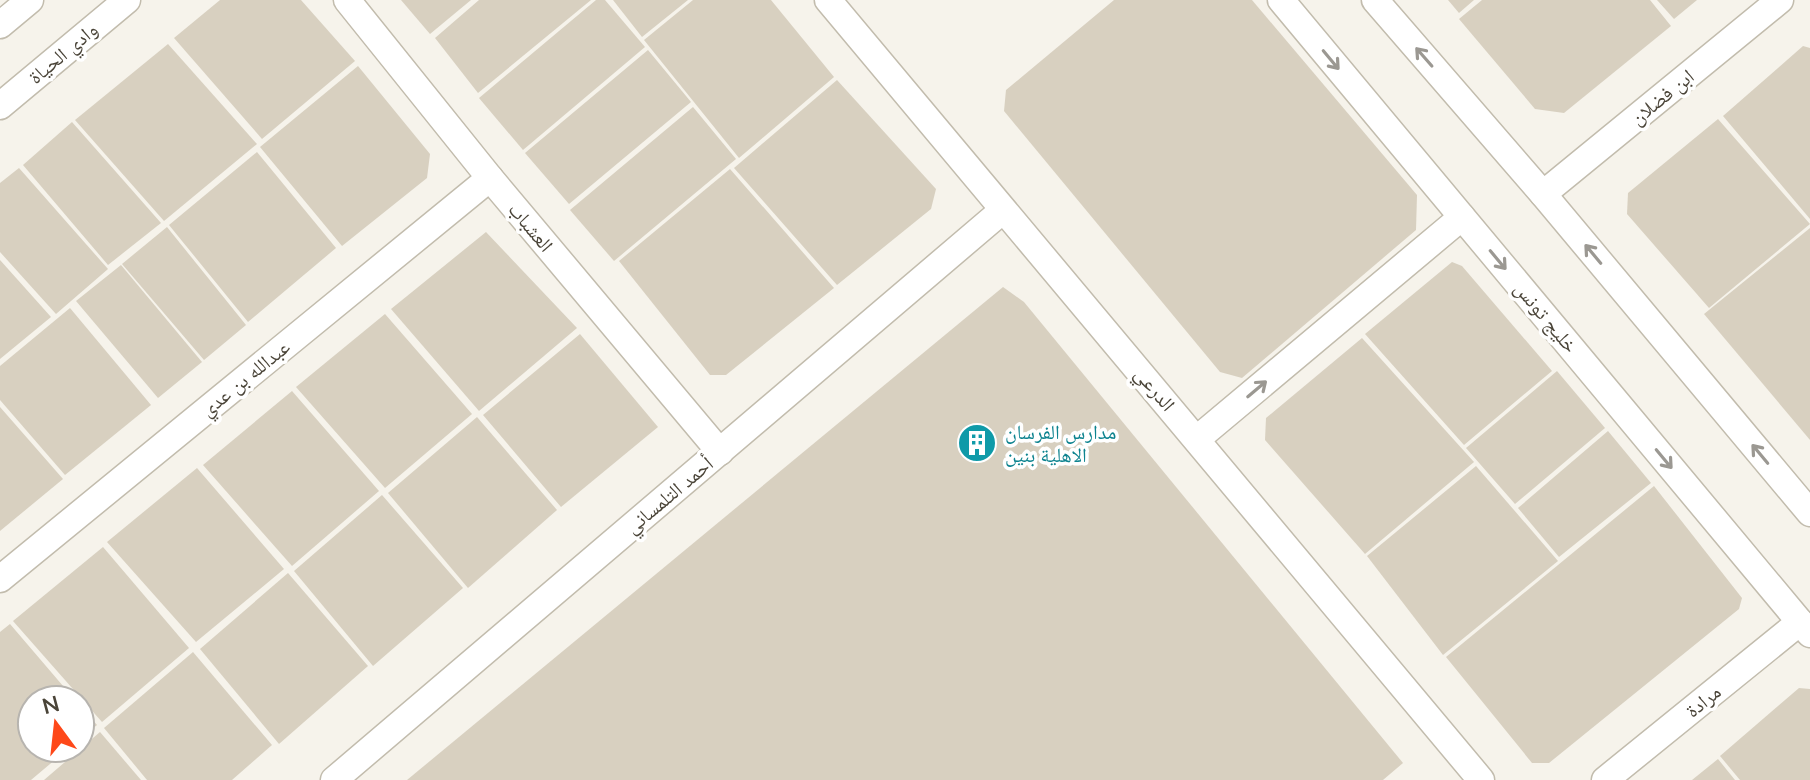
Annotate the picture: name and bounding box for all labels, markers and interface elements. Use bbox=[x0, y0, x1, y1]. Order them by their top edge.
street label: وادي الحياة bbox=[23, 16, 105, 92]
one-way arrow bbox=[1415, 47, 1433, 67]
one-way arrow bbox=[1322, 49, 1340, 70]
street label: ابن فضلان bbox=[1625, 63, 1699, 130]
street label: العشباب bbox=[504, 197, 559, 257]
one-way arrow bbox=[1584, 244, 1602, 265]
one-way arrow bbox=[1489, 249, 1507, 269]
street label: خليج تونس bbox=[1509, 276, 1584, 358]
street label: عبدالله بن عدي bbox=[195, 334, 297, 424]
street label: الدرعي bbox=[1127, 361, 1181, 419]
one-way arrow bbox=[1246, 380, 1267, 398]
place label: مدارس الفرسان الاهلية بنين bbox=[1005, 419, 1116, 467]
building icon: مدارس الفرسان الاهلية بنين bbox=[956, 422, 998, 464]
one-way arrow bbox=[1751, 444, 1769, 464]
one-way arrow bbox=[1655, 449, 1673, 469]
street label: أحمد التلمساني bbox=[620, 451, 720, 542]
street label: مرادة bbox=[1680, 679, 1725, 722]
north arrow bbox=[16, 684, 96, 764]
text: N bbox=[39, 689, 62, 720]

